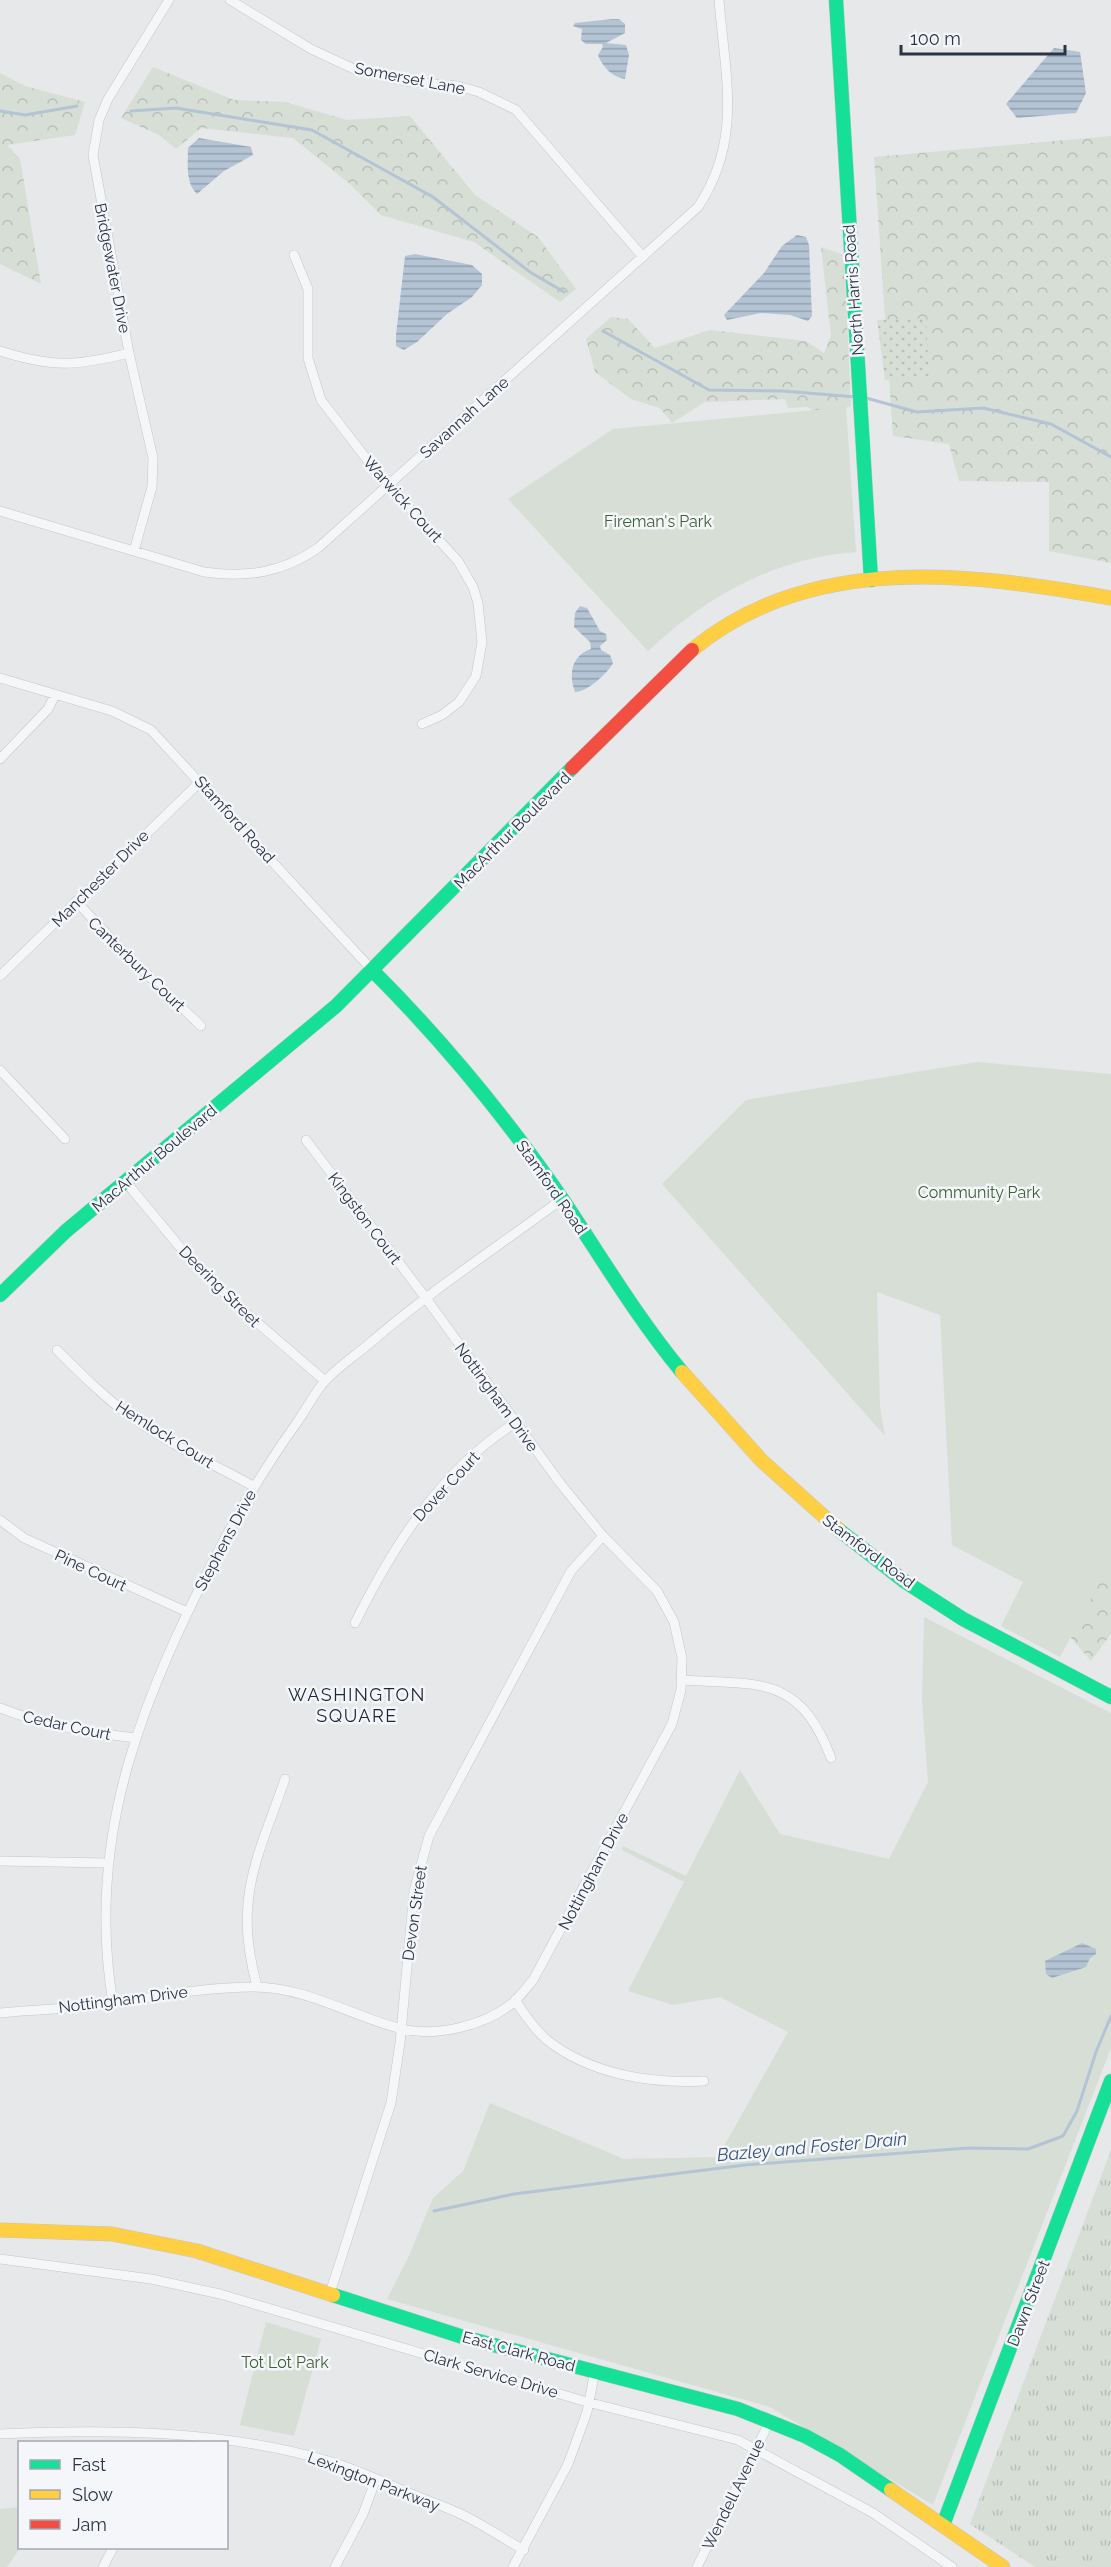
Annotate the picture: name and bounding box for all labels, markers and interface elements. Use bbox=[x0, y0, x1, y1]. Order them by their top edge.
scale bar bbox=[901, 18, 1064, 56]
text: 100 m bbox=[910, 28, 961, 49]
street label: Somerset Lane bbox=[353, 58, 467, 99]
street label: Bridgewater Drive bbox=[91, 201, 134, 335]
street label: North Harris Road bbox=[839, 224, 868, 356]
street label: Savannah Lane bbox=[416, 373, 513, 462]
street label: Warwick Court bbox=[359, 452, 447, 547]
park label: Fireman's Park bbox=[604, 512, 712, 531]
street label: MacArthur Boulevard bbox=[450, 768, 575, 893]
street label: Stamford Road bbox=[191, 772, 279, 867]
street label: Manchester Drive bbox=[48, 826, 153, 931]
street label: Canterbury Court bbox=[84, 913, 190, 1016]
street label: MacArthur Boulevard bbox=[88, 1101, 221, 1216]
street label: Stamford Road bbox=[512, 1137, 591, 1238]
street label: Kingston Court bbox=[324, 1169, 406, 1268]
park label: Community Park bbox=[918, 1183, 1041, 1202]
street label: Deering Street bbox=[175, 1242, 265, 1331]
street label: Nottingham Drive bbox=[451, 1339, 543, 1455]
street label: Hemlock Court bbox=[112, 1397, 218, 1472]
street label: Dover Court bbox=[409, 1447, 484, 1525]
street label: Stephens Drive bbox=[191, 1486, 260, 1594]
street label: Stamford Road bbox=[819, 1511, 919, 1592]
street label: Pine Court bbox=[52, 1546, 130, 1596]
district label: WASHINGTON SQUARE bbox=[288, 1684, 426, 1726]
street label: Cedar Court bbox=[21, 1707, 113, 1744]
street label: Nottingham Drive bbox=[555, 1809, 632, 1933]
street label: Devon Street bbox=[398, 1864, 431, 1962]
street label: Nottingham Drive bbox=[57, 1982, 189, 2017]
water label: Bazley and Foster Drain bbox=[716, 2128, 908, 2165]
street label: Dawn Street bbox=[1003, 2257, 1054, 2349]
street label: East Clark Road bbox=[460, 2327, 577, 2376]
street label: Clark Service Drive bbox=[421, 2345, 560, 2402]
park label: Tot Lot Park bbox=[241, 2353, 329, 2372]
street label: Wendell Avenue bbox=[698, 2435, 769, 2553]
legend bbox=[18, 2441, 228, 2549]
street label: Lexington Parkway bbox=[305, 2448, 443, 2515]
text: Fast bbox=[72, 2454, 106, 2475]
text: Slow bbox=[72, 2484, 113, 2505]
text: Jam bbox=[72, 2514, 107, 2535]

